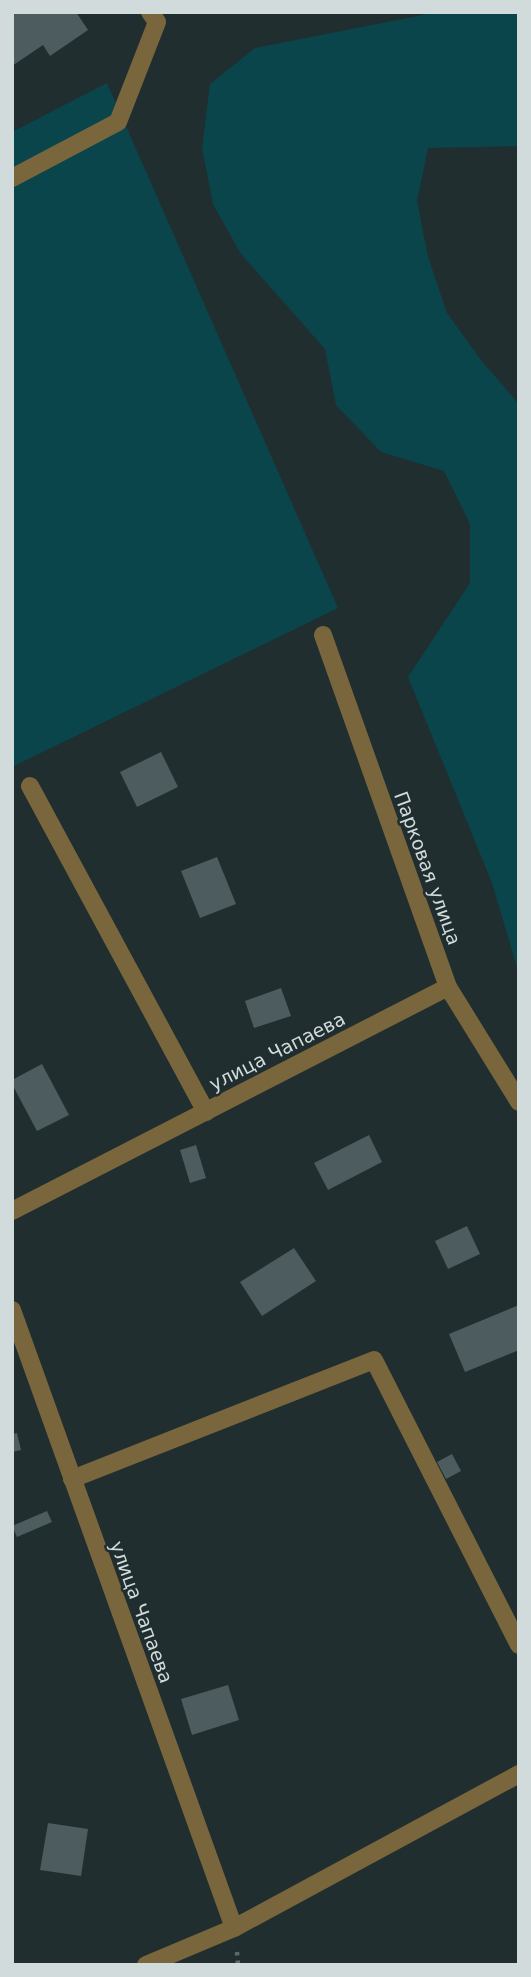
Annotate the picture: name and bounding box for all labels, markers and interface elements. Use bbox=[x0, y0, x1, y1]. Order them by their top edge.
street label: Парковая улица bbox=[390, 788, 466, 948]
street label: улица Чапаева bbox=[205, 1007, 349, 1095]
street label: улица Чапаева bbox=[106, 1538, 178, 1686]

